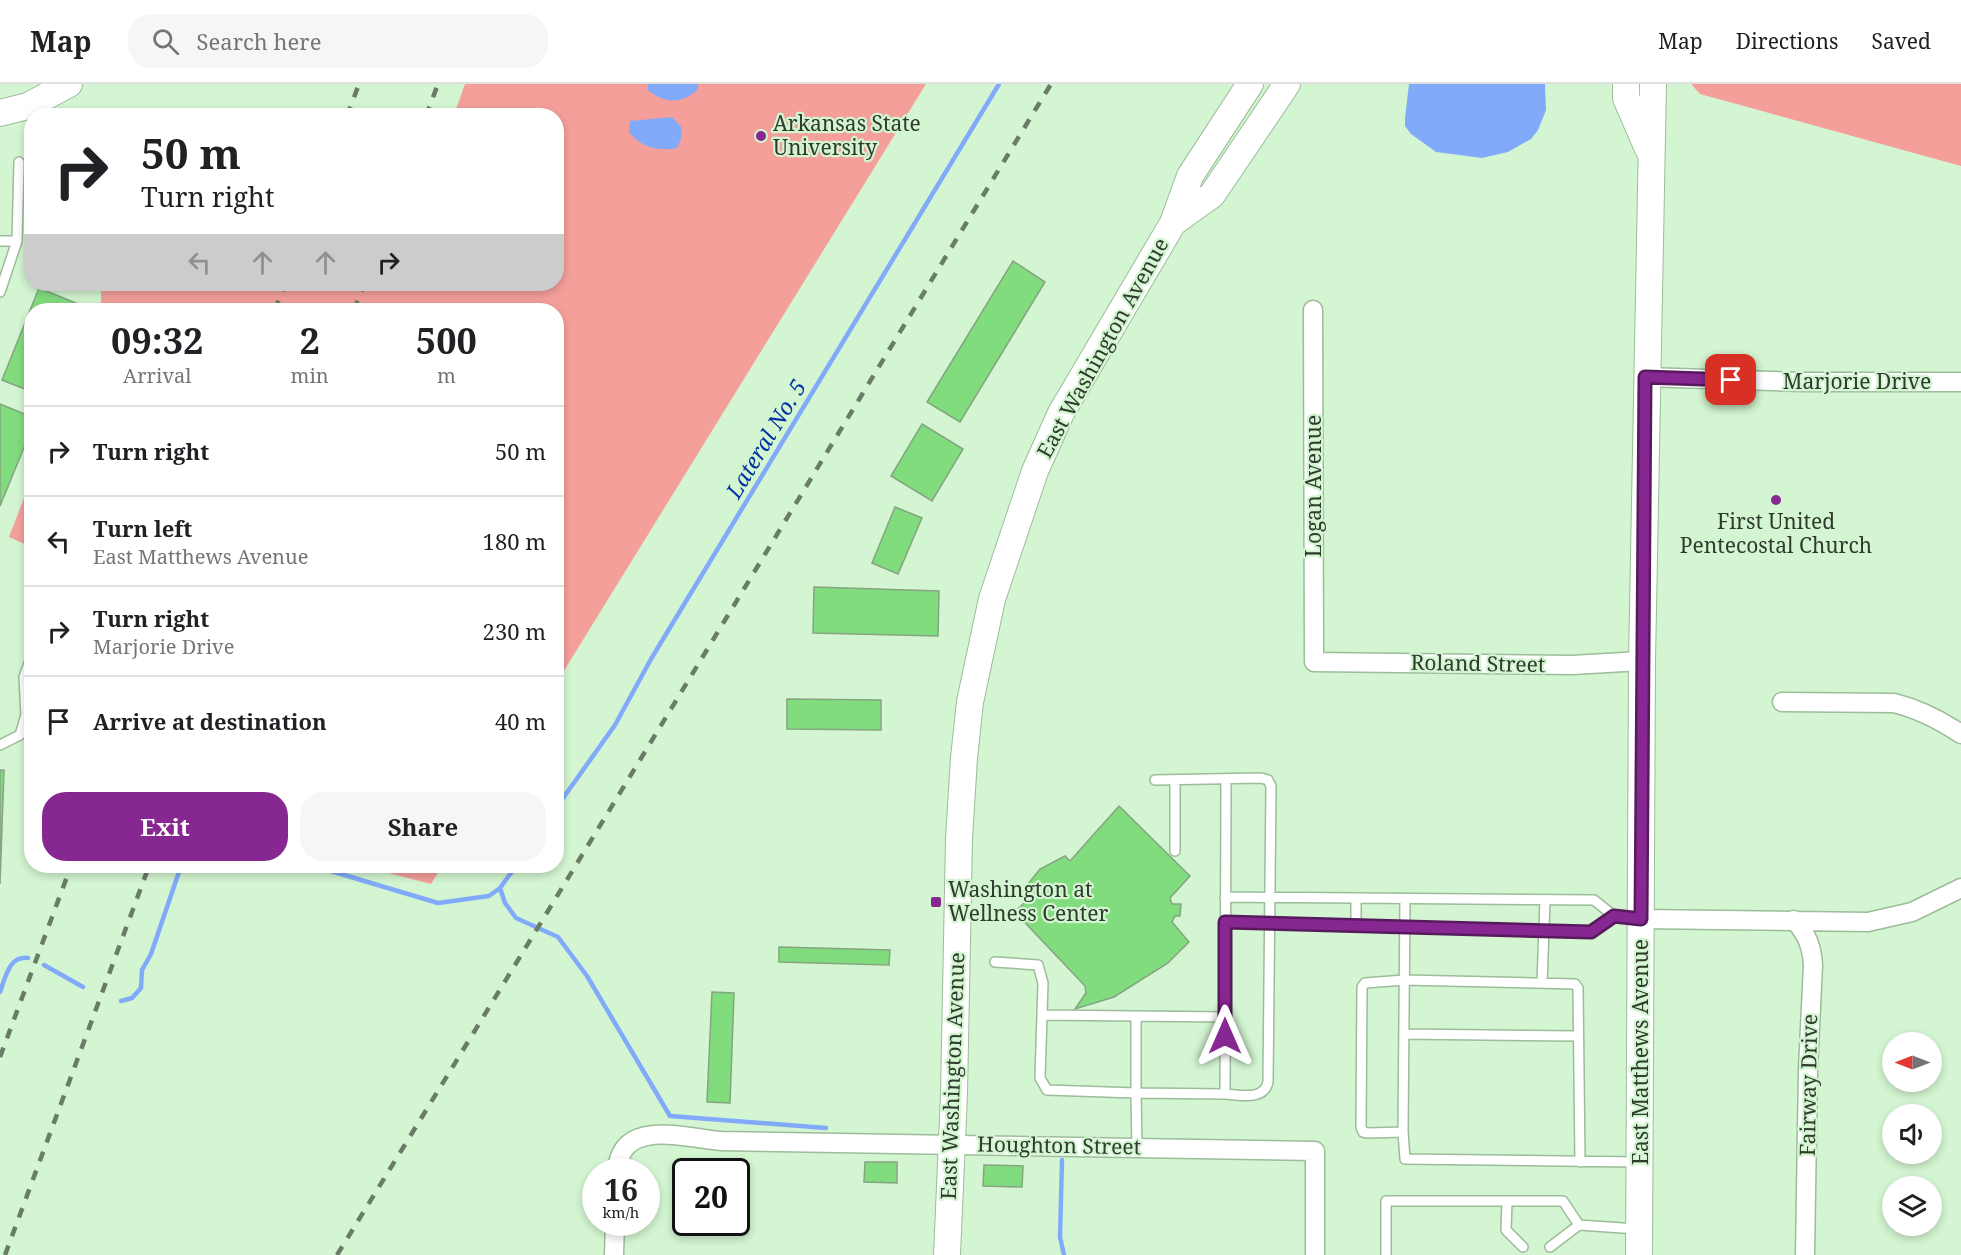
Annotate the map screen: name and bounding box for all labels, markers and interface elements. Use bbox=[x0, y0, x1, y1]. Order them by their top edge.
search box bbox=[128, 14, 548, 68]
text: Map bbox=[30, 22, 92, 60]
icon: search bbox=[149, 25, 182, 58]
text: Search here bbox=[197, 26, 321, 56]
text: Map bbox=[1658, 27, 1703, 55]
text: Directions bbox=[1736, 27, 1838, 55]
text: Saved bbox=[1871, 27, 1931, 55]
place label: Arkansas State University bbox=[773, 109, 921, 161]
text: 50 m bbox=[141, 124, 241, 181]
marker: Arkansas State University bbox=[754, 129, 768, 143]
icon: right bbox=[42, 132, 120, 210]
text: Turn right bbox=[141, 178, 274, 215]
street label: East Washington Avenue bbox=[1030, 232, 1174, 463]
icon: left bbox=[183, 246, 216, 279]
icon: ahead bbox=[246, 246, 279, 279]
icon: ahead bbox=[309, 246, 342, 279]
icon: right bbox=[372, 246, 405, 279]
text: 09:32 bbox=[111, 316, 203, 365]
text: 2 bbox=[299, 316, 320, 365]
text: 500 bbox=[416, 316, 477, 365]
pin bbox=[1705, 354, 1756, 405]
text: Arrival bbox=[123, 362, 191, 389]
text: min bbox=[291, 362, 329, 389]
text: m bbox=[437, 362, 456, 389]
icon: arrive bbox=[1714, 363, 1747, 396]
street label: Marjorie Drive bbox=[1783, 367, 1931, 395]
water label: Lateral No. 5 bbox=[717, 374, 812, 504]
street label: Logan Avenue bbox=[1299, 415, 1327, 557]
icon: right bbox=[42, 435, 75, 468]
text: Turn right bbox=[93, 436, 209, 466]
text: 50 m bbox=[495, 436, 546, 466]
marker: First United Pentecostal Church bbox=[1769, 493, 1783, 507]
place label: First United Pentecostal Church bbox=[1680, 507, 1872, 559]
text: Turn left bbox=[93, 513, 192, 543]
icon: left bbox=[42, 525, 75, 558]
text: 180 m bbox=[483, 526, 546, 556]
text: East Matthews Avenue bbox=[93, 543, 308, 570]
text: Turn right bbox=[93, 603, 209, 633]
icon: right bbox=[42, 615, 75, 648]
text: 230 m bbox=[483, 616, 546, 646]
text: Marjorie Drive bbox=[93, 633, 234, 660]
street label: Roland Street bbox=[1410, 648, 1546, 678]
icon: arrive bbox=[42, 705, 75, 738]
text: Arrive at destination bbox=[93, 706, 327, 736]
text: 40 m bbox=[495, 706, 546, 736]
button: Exit bbox=[42, 792, 288, 861]
button: Share bbox=[300, 792, 546, 861]
place label: Washington at Wellness Center bbox=[948, 875, 1108, 927]
marker: Washington at Wellness Center bbox=[929, 895, 943, 909]
street label: East Matthews Avenue bbox=[1626, 939, 1654, 1165]
street label: East Washington Avenue bbox=[934, 952, 970, 1200]
position arrow bbox=[1193, 1004, 1257, 1068]
street label: Fairway Drive bbox=[1793, 1014, 1823, 1156]
north arrow bbox=[1882, 1032, 1942, 1092]
map controls bbox=[1882, 1032, 1942, 1236]
button: sound bbox=[1882, 1104, 1942, 1164]
street label: Houghton Street bbox=[977, 1130, 1141, 1160]
speed limit sign: 20 bbox=[672, 1158, 750, 1236]
text: 16 bbox=[604, 1169, 638, 1210]
button: layers bbox=[1882, 1176, 1942, 1236]
text: km/h bbox=[603, 1202, 639, 1222]

